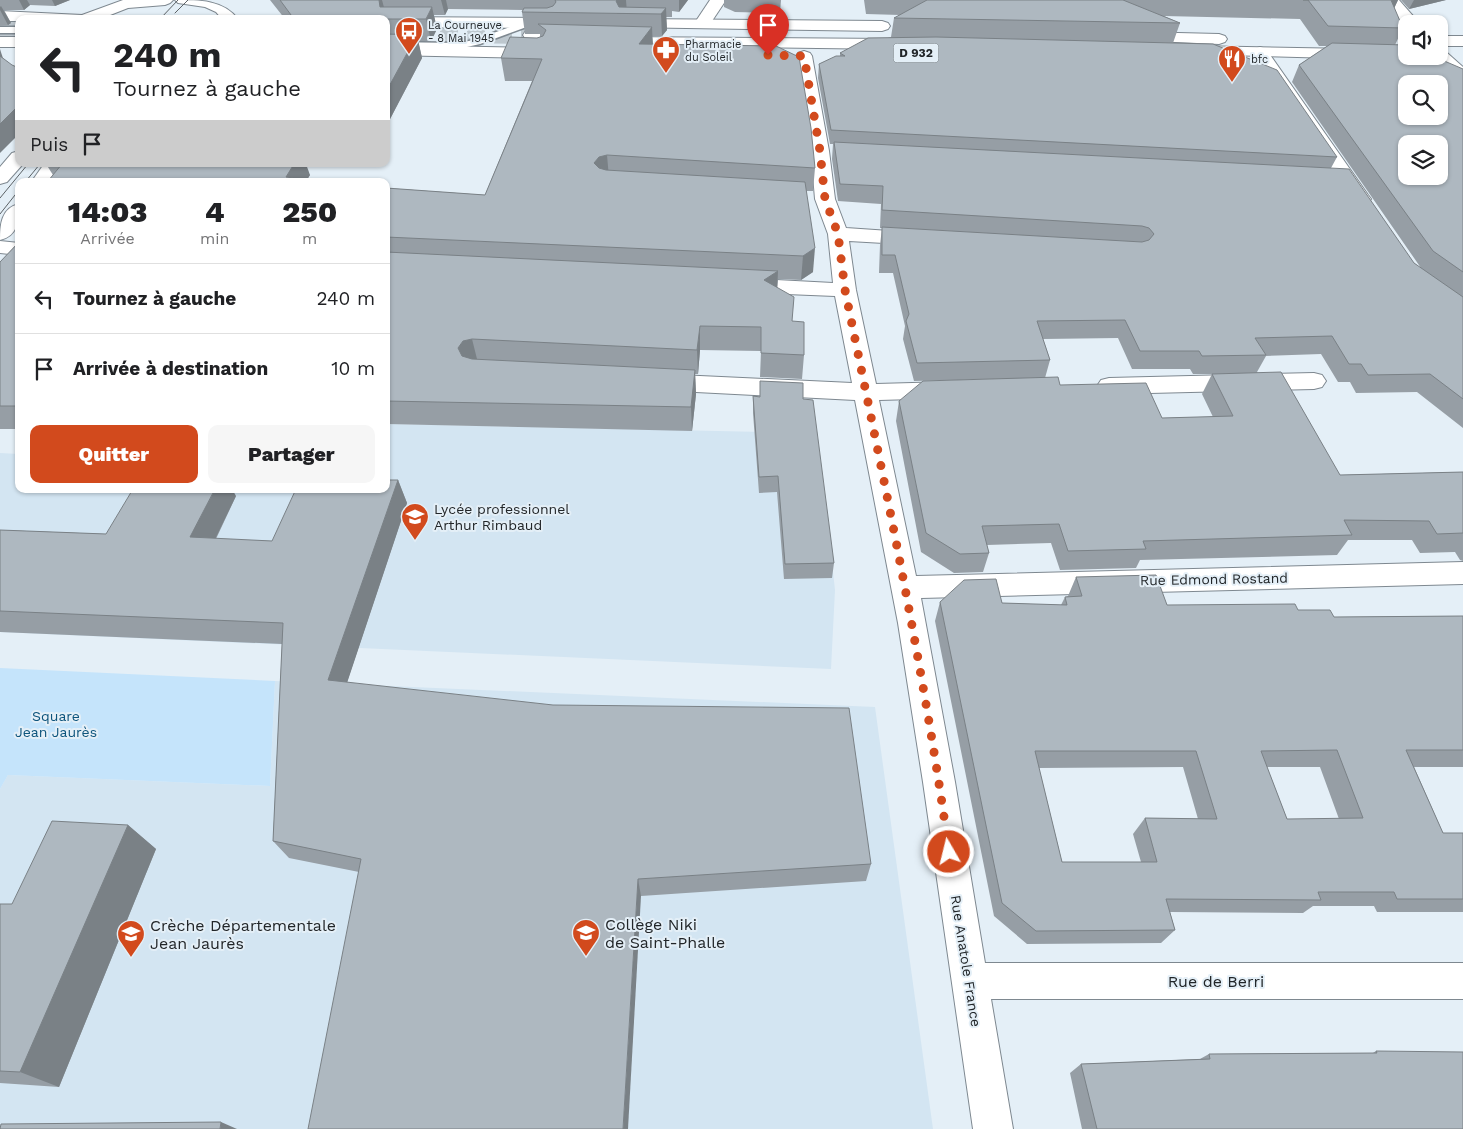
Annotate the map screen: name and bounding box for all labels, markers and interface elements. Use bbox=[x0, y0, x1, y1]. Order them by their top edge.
pin bbox=[747, 4, 789, 55]
icon: arrive bbox=[754, 11, 782, 39]
map controls bbox=[1398, 15, 1448, 185]
button: sound bbox=[1398, 15, 1448, 65]
bus stop icon: La Courneuve - 8 Mai 1945 bbox=[394, 16, 424, 55]
place label: La Courneuve - 8 Mai 1945 bbox=[428, 19, 502, 45]
text: 240 m bbox=[113, 34, 222, 76]
icon: left bbox=[30, 35, 95, 100]
pharmacy icon: Pharmacie du Soleil bbox=[651, 35, 681, 74]
place label: Pharmacie du Soleil bbox=[685, 38, 741, 64]
road number: D 932 bbox=[894, 44, 938, 62]
restaurant icon: bfc bbox=[1217, 44, 1247, 83]
place label: bfc bbox=[1251, 53, 1268, 66]
button: search bbox=[1398, 75, 1448, 125]
text: Tournez à gauche bbox=[113, 76, 301, 101]
icon: arrive bbox=[78, 130, 106, 158]
text: Puis bbox=[30, 133, 68, 156]
button: layers bbox=[1398, 135, 1448, 185]
text: 14:03 bbox=[68, 194, 147, 229]
text: 4 bbox=[205, 194, 225, 229]
text: 250 bbox=[282, 194, 337, 229]
text: Arrivée bbox=[80, 229, 135, 248]
text: min bbox=[200, 229, 229, 248]
text: m bbox=[302, 229, 317, 248]
icon: left bbox=[30, 285, 58, 313]
text: Tournez à gauche bbox=[73, 287, 236, 310]
text: 240 m bbox=[316, 287, 375, 310]
icon: arrive bbox=[30, 355, 58, 383]
text: Arrivée à destination bbox=[73, 357, 268, 380]
text: 10 m bbox=[331, 357, 375, 380]
button: Quitter bbox=[30, 425, 198, 483]
button: Partager bbox=[208, 425, 375, 483]
place label: Lycée professionnel Arthur Rimbaud bbox=[434, 501, 570, 533]
school or university icon: Lycée professionnel Arthur Rimbaud bbox=[400, 502, 430, 541]
street label: Rue Edmond Rostand bbox=[1140, 570, 1288, 588]
park label: Square Jean Jaurès bbox=[15, 708, 97, 740]
position arrow bbox=[922, 825, 974, 877]
street label: Rue Anatole France bbox=[948, 894, 984, 1028]
place label: Collège Niki de Saint-Phalle bbox=[605, 915, 725, 952]
place label: Crèche Départementale Jean Jaurès bbox=[150, 916, 336, 953]
school or university icon: Collège Niki de Saint-Phalle bbox=[571, 918, 601, 957]
school or university icon: Crèche Départementale Jean Jaurès bbox=[116, 919, 146, 958]
street label: Rue de Berri bbox=[1168, 972, 1264, 991]

